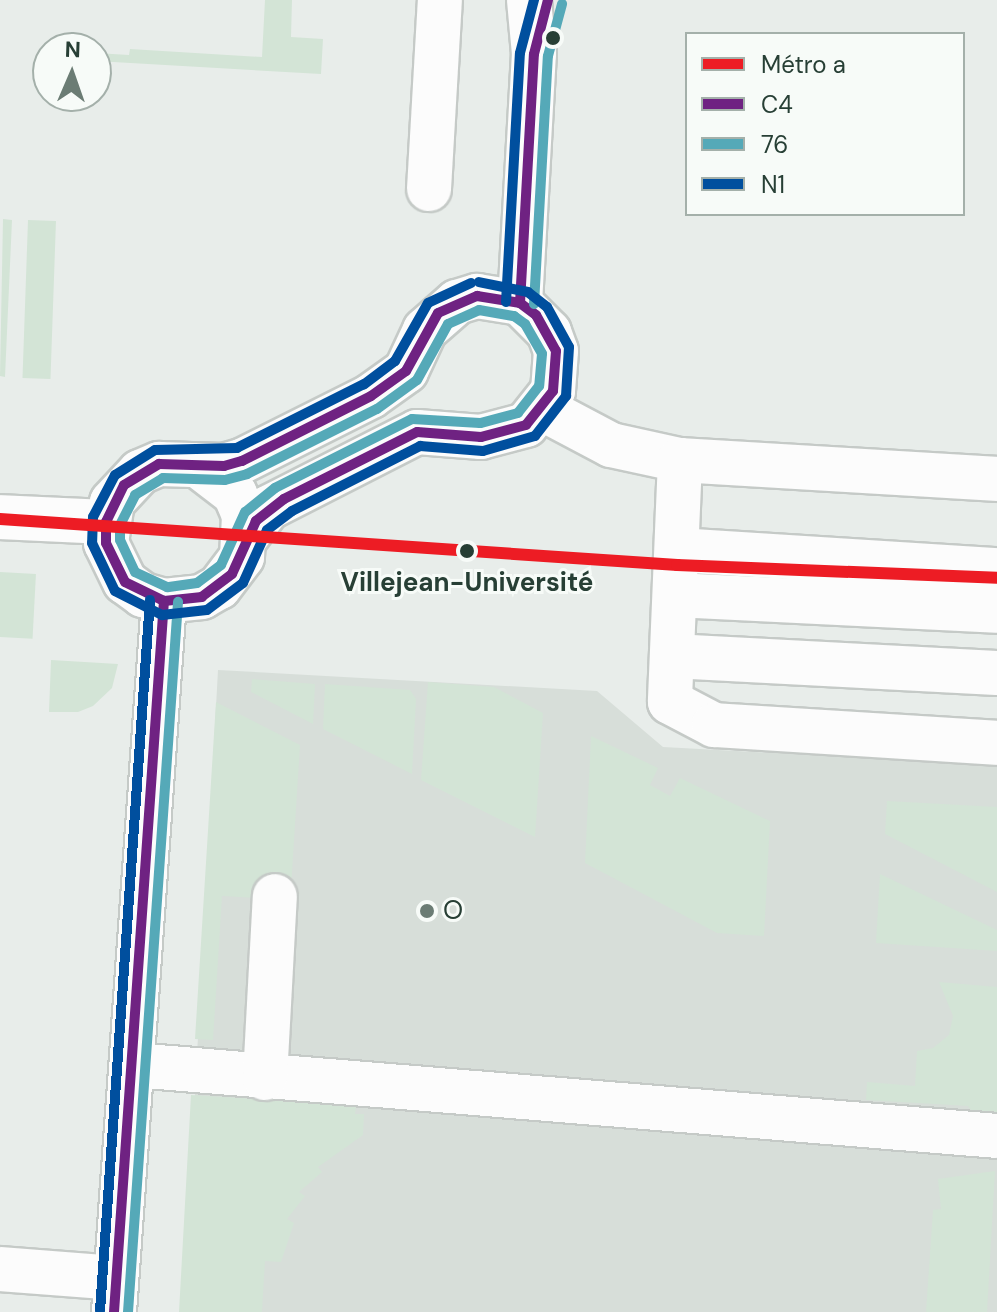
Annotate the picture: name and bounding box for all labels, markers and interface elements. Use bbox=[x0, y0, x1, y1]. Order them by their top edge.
unlabelled marker bbox=[545, 30, 561, 46]
north arrow bbox=[32, 32, 112, 112]
legend bbox=[685, 32, 965, 216]
text: N bbox=[64, 35, 81, 64]
text: Métro a bbox=[761, 49, 846, 80]
text: C4 bbox=[761, 89, 793, 120]
text: 76 bbox=[761, 129, 788, 160]
text: N1 bbox=[761, 169, 785, 200]
marker: Villejean-Université bbox=[454, 538, 480, 564]
place label: Villejean-Université bbox=[341, 567, 593, 599]
place label: O bbox=[443, 895, 463, 927]
marker: O bbox=[418, 902, 436, 920]

